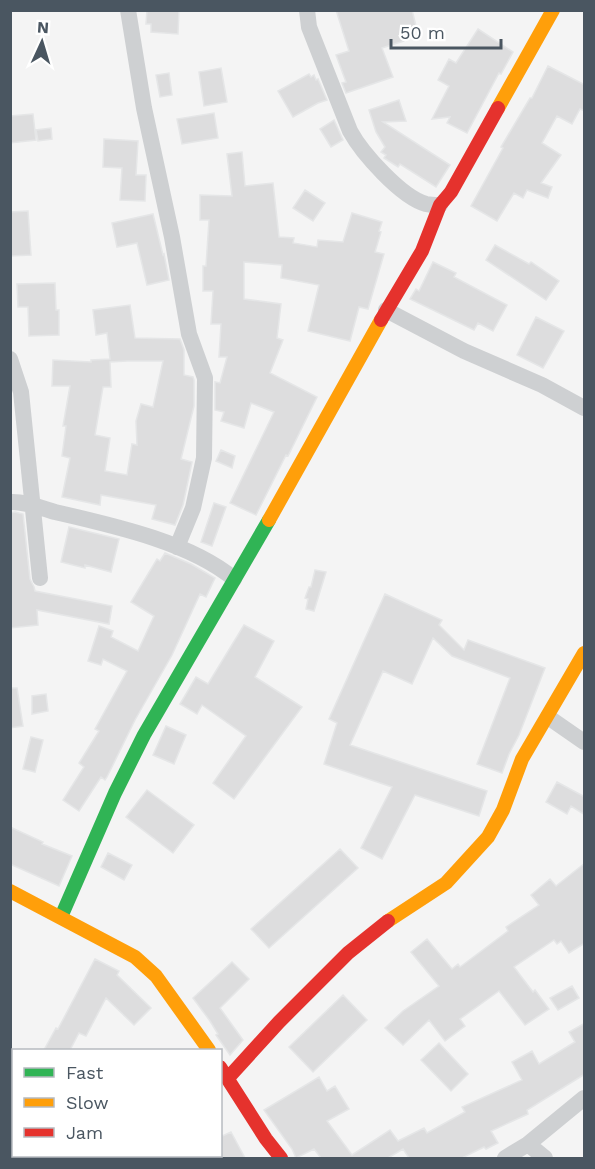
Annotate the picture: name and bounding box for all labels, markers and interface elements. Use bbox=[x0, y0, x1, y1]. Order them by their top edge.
north arrow bbox=[12, 12, 72, 72]
scale bar bbox=[391, 12, 500, 50]
text: N bbox=[36, 18, 50, 37]
text: 50 m bbox=[400, 22, 445, 43]
legend bbox=[12, 1049, 222, 1157]
text: Fast bbox=[66, 1062, 104, 1083]
text: Slow bbox=[66, 1092, 109, 1113]
text: Jam bbox=[66, 1122, 103, 1143]

